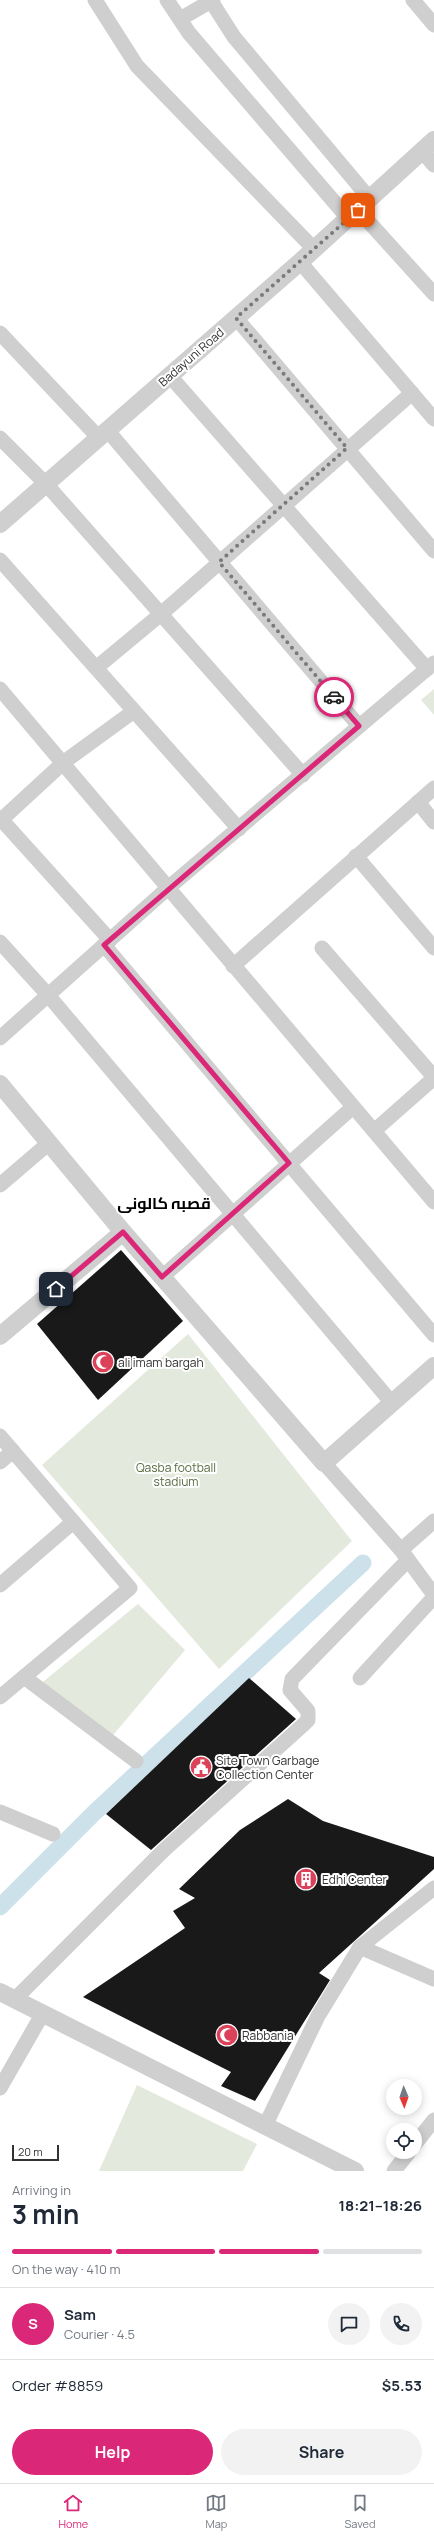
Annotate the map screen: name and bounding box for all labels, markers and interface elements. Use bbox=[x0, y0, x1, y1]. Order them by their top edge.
pin bbox=[341, 193, 375, 227]
icon: bag bbox=[347, 199, 369, 221]
street label: Badayuni Road bbox=[155, 324, 227, 390]
courier bbox=[314, 677, 354, 717]
icon: car bbox=[323, 686, 345, 708]
district label: قصبہ کالونی bbox=[117, 1192, 211, 1214]
pin bbox=[39, 1272, 73, 1306]
icon: home bbox=[45, 1278, 67, 1300]
mosque icon: ali imam bargah bbox=[90, 1349, 116, 1375]
place label: ali imam bargah bbox=[118, 1354, 204, 1371]
park label: Qasba football stadium bbox=[136, 1459, 216, 1490]
place label: Site Town Garbage Collection Center bbox=[216, 1752, 319, 1783]
public building icon: Site Town Garbage Collection Center bbox=[188, 1754, 214, 1780]
building icon: Edhi Center bbox=[293, 1866, 319, 1892]
place label: Edhi Center bbox=[322, 1871, 387, 1888]
mosque icon: Rabbania bbox=[214, 2022, 240, 2048]
place label: Rabbania bbox=[242, 2027, 294, 2044]
north arrow bbox=[386, 2079, 422, 2115]
map controls bbox=[386, 2079, 422, 2159]
button: locate bbox=[386, 2123, 422, 2159]
scale bar bbox=[12, 2143, 59, 2162]
text: 20 m bbox=[18, 2144, 43, 2159]
text: Arriving in bbox=[12, 2181, 71, 2199]
text: 18:21–18:26 bbox=[338, 2195, 422, 2216]
text: 3 min bbox=[12, 2196, 79, 2232]
text: On the way · 410 m bbox=[12, 2260, 121, 2278]
button: chat bbox=[328, 2303, 370, 2345]
button: phone bbox=[380, 2303, 422, 2345]
text: Sam bbox=[64, 2304, 96, 2325]
text: S bbox=[28, 2313, 38, 2334]
text: Courier · 4.5 bbox=[64, 2325, 135, 2343]
text: Order #8859 bbox=[12, 2375, 103, 2396]
text: $5.53 bbox=[382, 2375, 422, 2396]
button: Help bbox=[12, 2429, 213, 2475]
button: Share bbox=[221, 2429, 422, 2475]
tab: Home bbox=[59, 2492, 88, 2531]
tab: Map bbox=[205, 2492, 227, 2531]
tab: Saved bbox=[344, 2492, 375, 2531]

